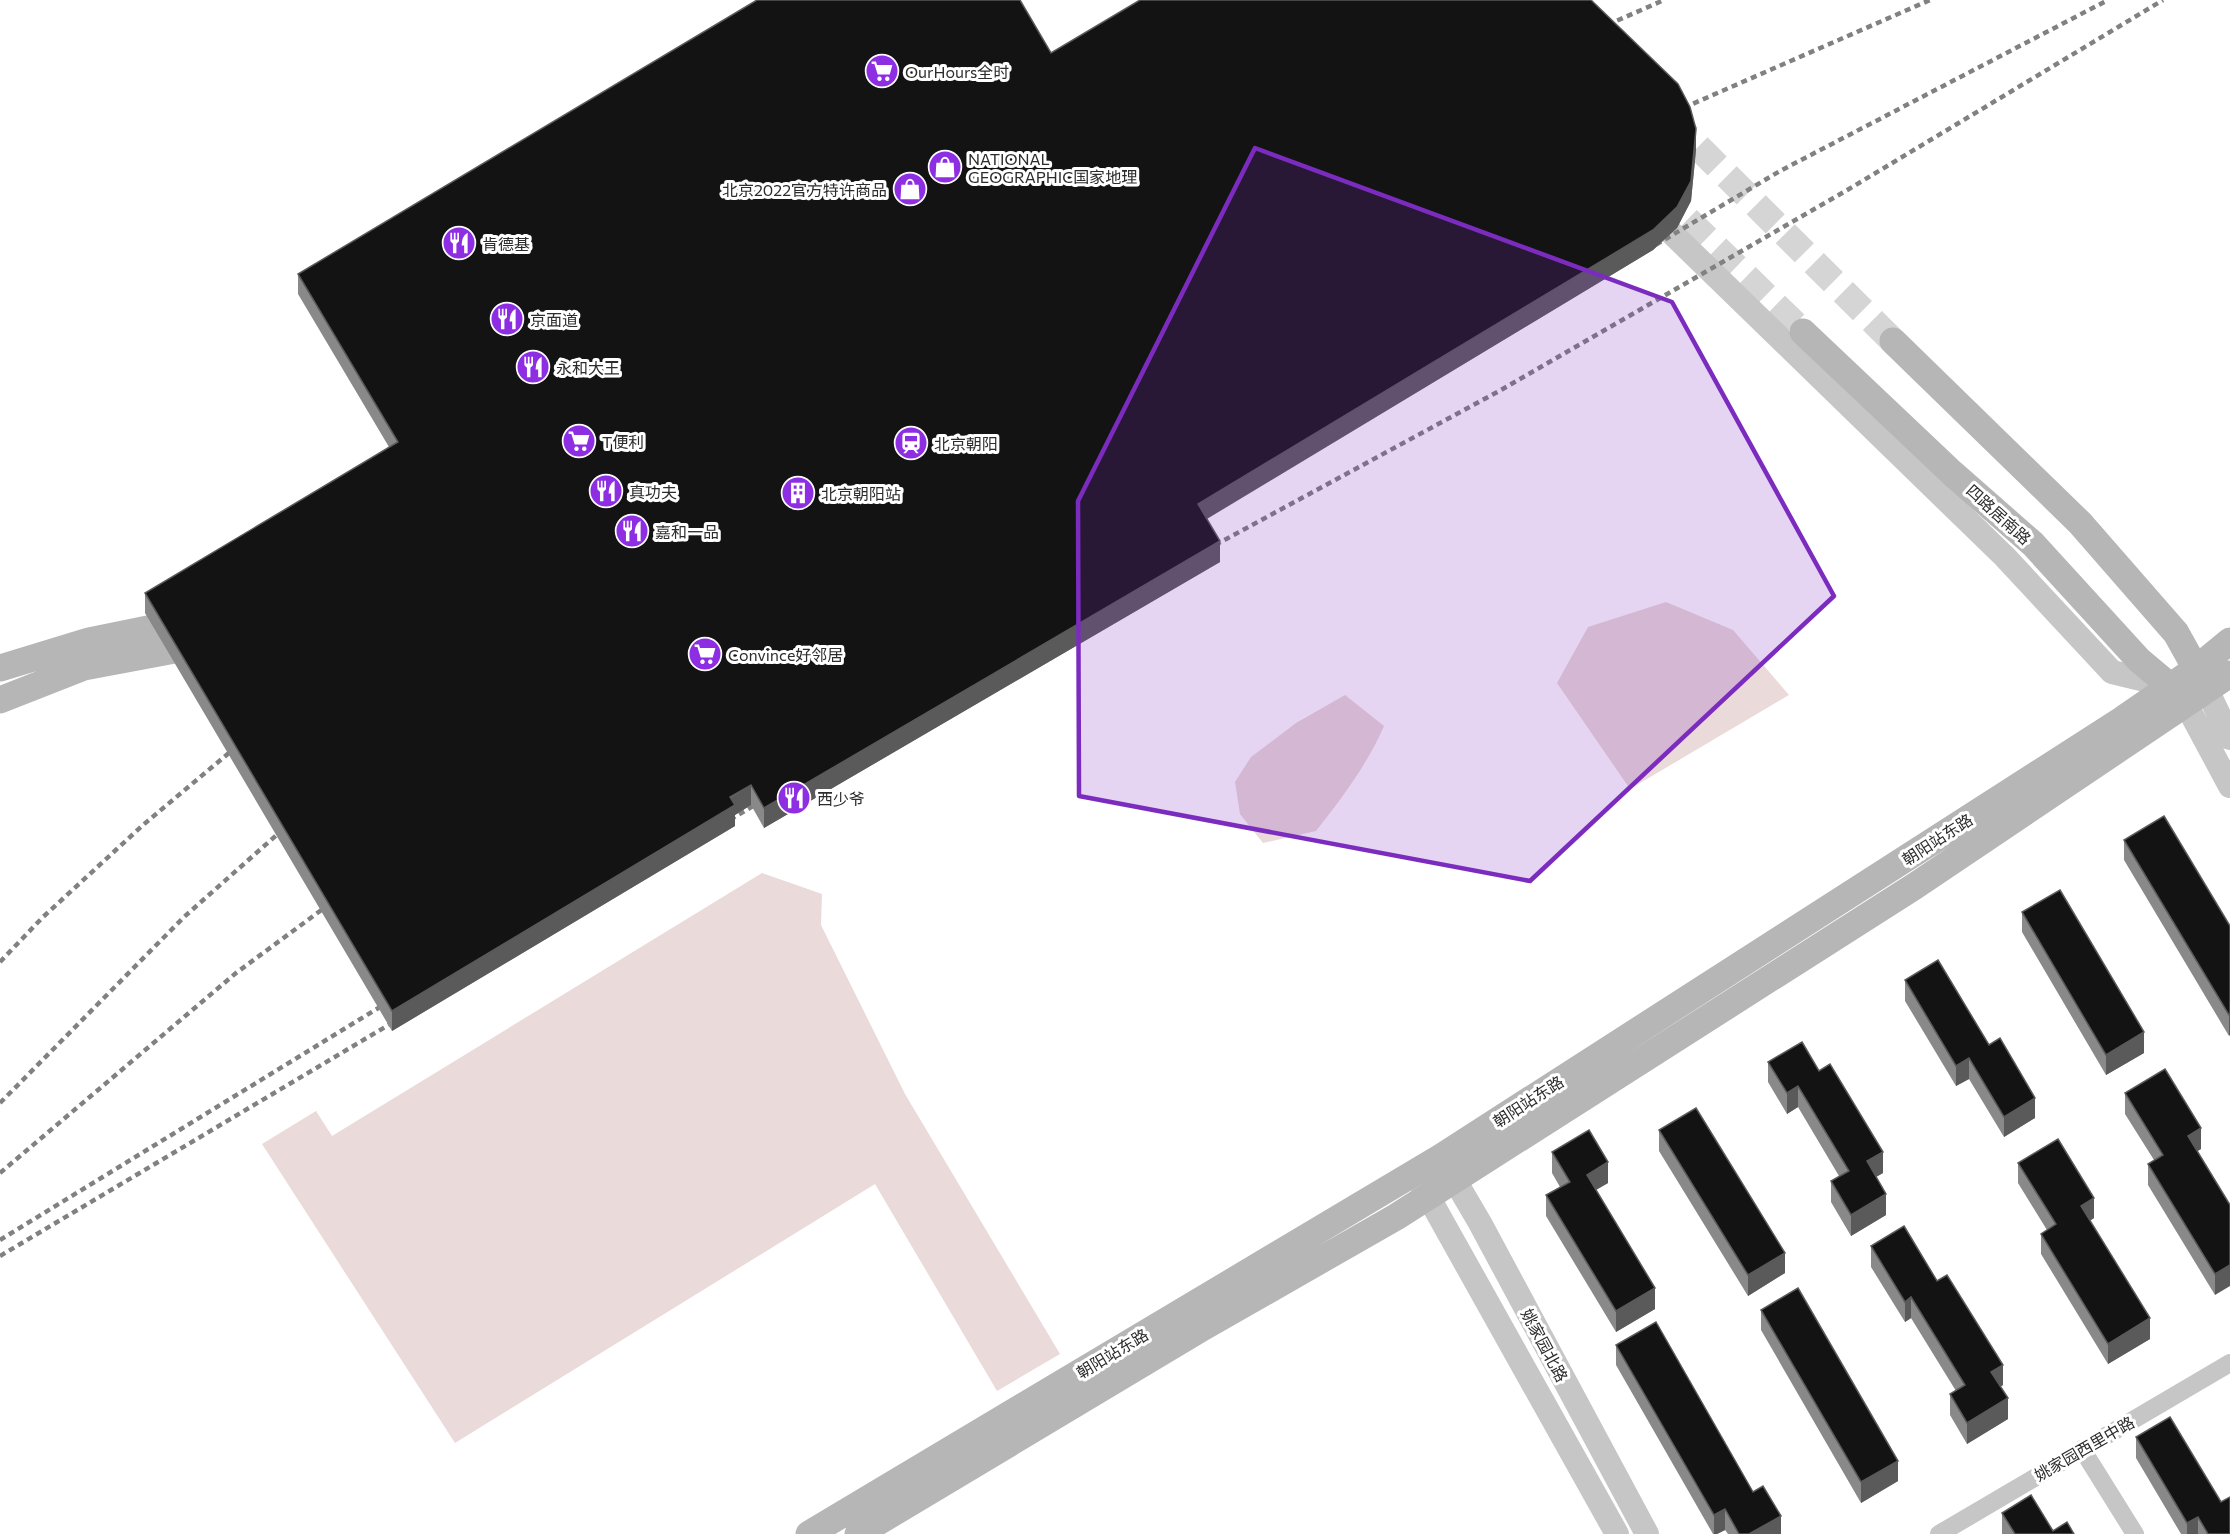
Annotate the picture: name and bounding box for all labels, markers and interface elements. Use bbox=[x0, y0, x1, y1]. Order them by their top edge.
supermarket icon: OurHours全时 bbox=[864, 53, 900, 89]
place label: OurHours全时 bbox=[905, 62, 1009, 81]
shop icon: NATIONAL GEOGRAPHIC国家地理 bbox=[927, 149, 963, 185]
place label: NATIONAL GEOGRAPHIC国家地理 bbox=[968, 149, 1137, 186]
shop icon: 北京2022官方特许商品 bbox=[892, 171, 928, 207]
place label: 北京2022官方特许商品 bbox=[722, 180, 887, 199]
restaurant icon: 肯德基 bbox=[441, 225, 477, 261]
place label: 肯德基 bbox=[482, 234, 530, 253]
restaurant icon: 京面道 bbox=[489, 301, 525, 337]
place label: 京面道 bbox=[530, 310, 578, 329]
restaurant icon: 永和大王 bbox=[515, 349, 551, 385]
place label: 永和大王 bbox=[556, 358, 620, 377]
supermarket icon: T便利 bbox=[561, 423, 597, 459]
station icon: 北京朝阳 bbox=[893, 425, 929, 461]
place label: T便利 bbox=[602, 432, 644, 451]
place label: 北京朝阳 bbox=[934, 434, 998, 453]
restaurant icon: 真功夫 bbox=[588, 473, 624, 509]
building icon: 北京朝阳站 bbox=[780, 475, 816, 511]
street label: 四路居南路 bbox=[1963, 480, 2035, 548]
place label: 真功夫 bbox=[629, 482, 677, 501]
place label: 北京朝阳站 bbox=[821, 484, 901, 503]
restaurant icon: 嘉和一品 bbox=[614, 513, 650, 549]
place label: 嘉和一品 bbox=[655, 522, 719, 541]
supermarket icon: Convince好邻居 bbox=[687, 636, 723, 672]
place label: Convince好邻居 bbox=[728, 645, 843, 664]
restaurant icon: 西少爷 bbox=[776, 780, 812, 816]
place label: 西少爷 bbox=[817, 789, 865, 808]
street label: 朝阳站东路 bbox=[1898, 809, 1976, 869]
street label: 朝阳站东路 bbox=[1489, 1071, 1567, 1131]
street label: 姚家园北路 bbox=[1518, 1305, 1572, 1385]
street label: 朝阳站东路 bbox=[1073, 1324, 1151, 1382]
street label: 姚家园西里中路 bbox=[2031, 1412, 2137, 1484]

